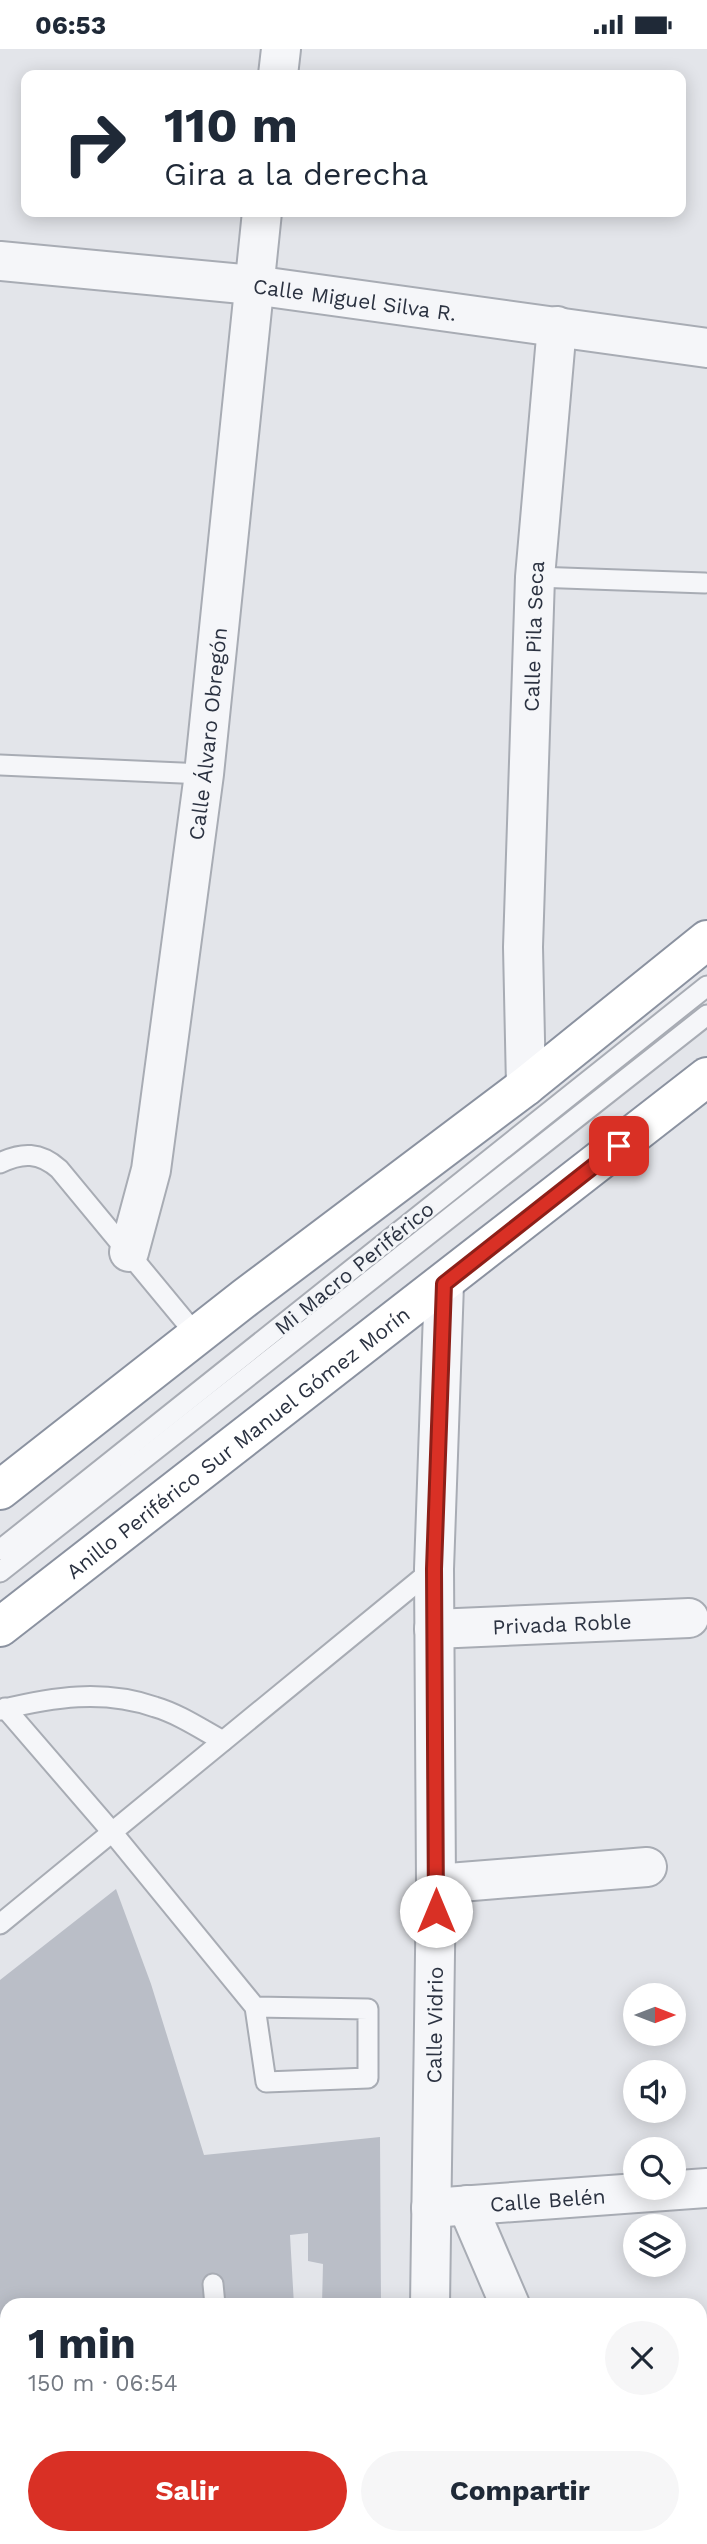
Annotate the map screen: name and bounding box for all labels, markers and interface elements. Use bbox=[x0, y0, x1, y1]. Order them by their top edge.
text: 06:53 bbox=[35, 10, 106, 40]
text: 110 m bbox=[164, 96, 298, 154]
icon: right bbox=[49, 98, 140, 189]
text: Gira a la derecha bbox=[164, 155, 428, 193]
street label: Calle Miguel Silva R. bbox=[252, 273, 458, 326]
street label: Calle Pila Seca bbox=[518, 560, 549, 712]
street label: Calle Álvaro Obregón bbox=[183, 626, 232, 842]
pin bbox=[589, 1116, 649, 1176]
icon: arrive bbox=[600, 1127, 638, 1165]
street label: Mi Macro Periférico bbox=[269, 1196, 439, 1340]
street label: Anillo Periférico Sur Manuel Gómez Morín bbox=[61, 1301, 414, 1583]
street label: Privada Roble bbox=[492, 1608, 632, 1639]
position arrow bbox=[399, 1874, 473, 1948]
street label: Calle Vidrio bbox=[421, 1966, 447, 2084]
north arrow bbox=[623, 1983, 686, 2046]
map controls bbox=[623, 1983, 686, 2277]
button: sound bbox=[623, 2060, 686, 2123]
button: search bbox=[623, 2137, 686, 2200]
street label: Calle Belén bbox=[489, 2183, 606, 2216]
button: layers bbox=[623, 2214, 686, 2277]
text: 1 min bbox=[28, 2319, 136, 2368]
button: close bbox=[605, 2321, 679, 2395]
text: 150 m · 06:54 bbox=[28, 2370, 178, 2397]
button: Salir bbox=[28, 2451, 347, 2531]
button: Compartir bbox=[361, 2451, 679, 2531]

